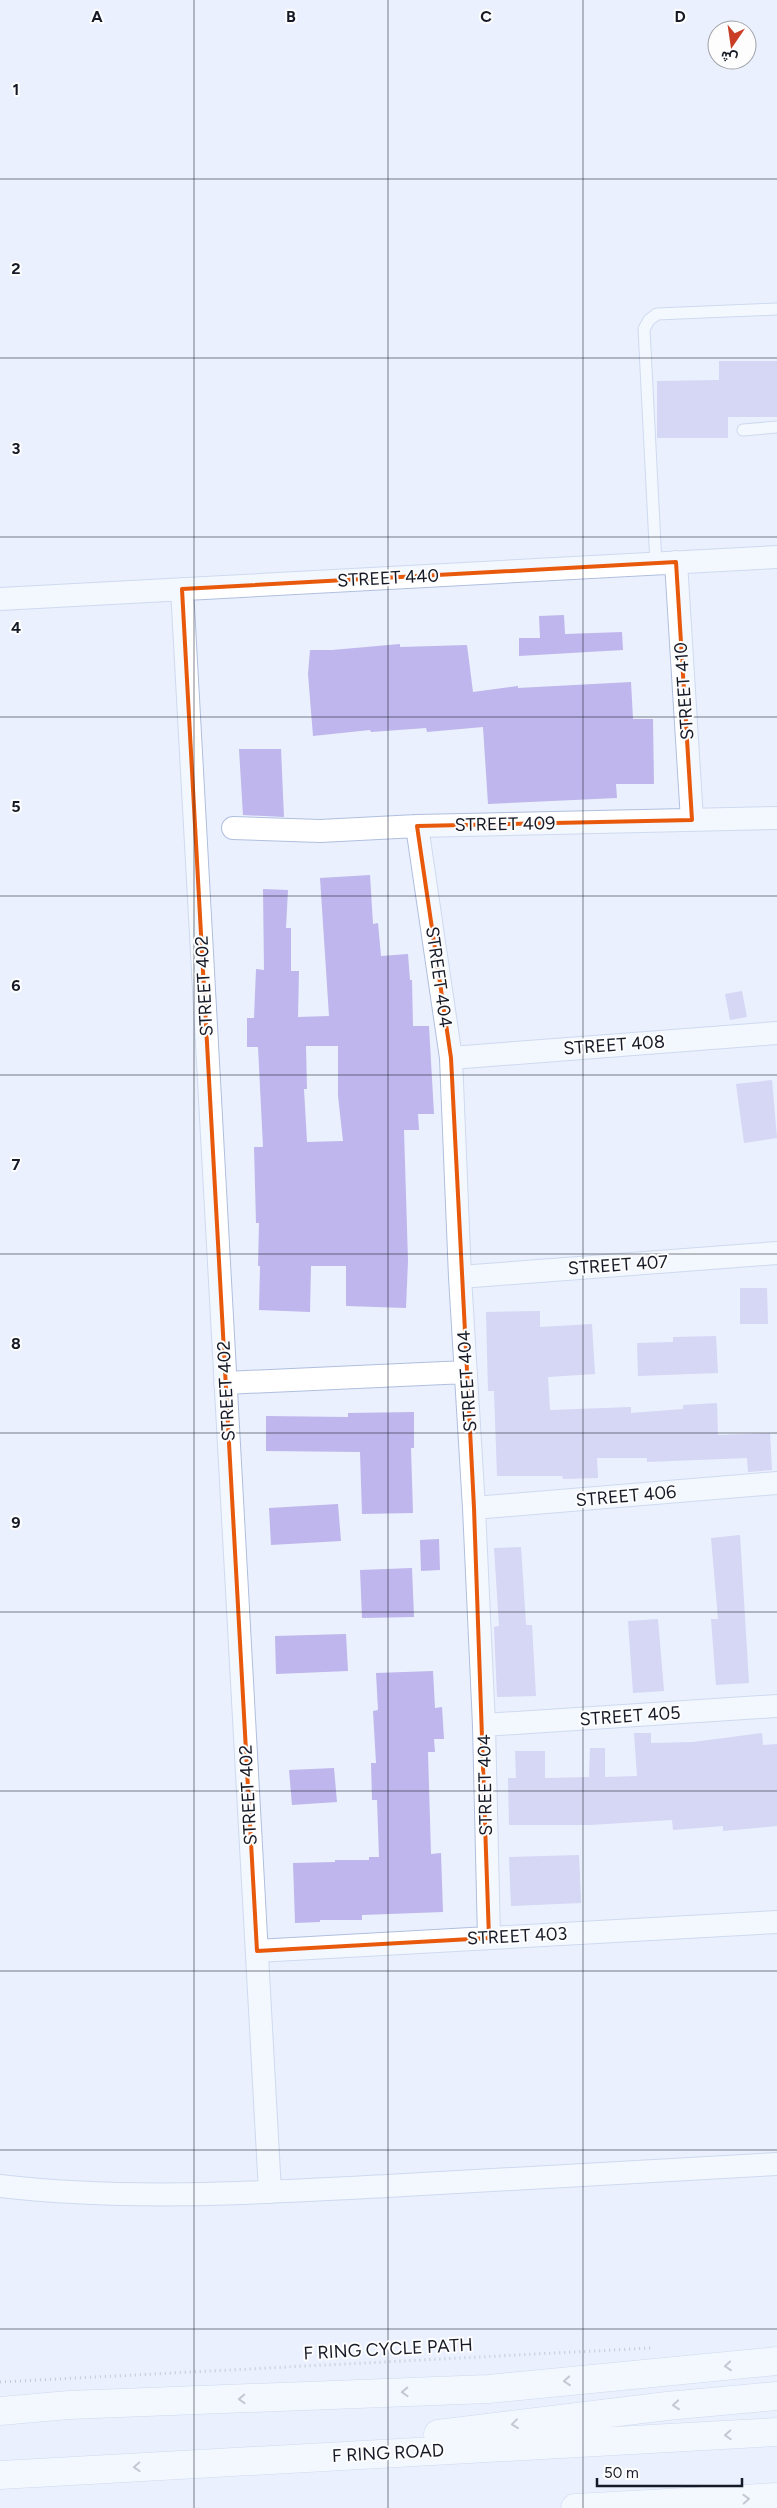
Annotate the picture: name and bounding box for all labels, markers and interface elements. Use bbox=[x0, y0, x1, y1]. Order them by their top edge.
text: A bbox=[91, 7, 103, 26]
text: B bbox=[286, 7, 296, 26]
text: C bbox=[480, 7, 492, 26]
text: D bbox=[674, 7, 686, 26]
north arrow bbox=[707, 20, 757, 70]
text: ش bbox=[719, 47, 739, 67]
text: 1 bbox=[13, 80, 19, 99]
text: 2 bbox=[11, 259, 21, 278]
text: 3 bbox=[12, 439, 21, 458]
street label: STREET 440 bbox=[337, 564, 439, 592]
text: 4 bbox=[11, 618, 21, 637]
street label: STREET 410 bbox=[670, 641, 698, 741]
text: 5 bbox=[11, 797, 21, 816]
street label: STREET 409 bbox=[454, 812, 556, 836]
street label: STREET 404 bbox=[421, 925, 457, 1029]
street label: STREET 402 bbox=[190, 935, 218, 1037]
text: 6 bbox=[11, 976, 21, 995]
street label: STREET 408 bbox=[562, 1030, 666, 1060]
text: 7 bbox=[12, 1155, 21, 1174]
street label: STREET 407 bbox=[567, 1251, 669, 1279]
street label: STREET 404 bbox=[452, 1329, 482, 1433]
text: 8 bbox=[11, 1334, 21, 1353]
street label: STREET 402 bbox=[212, 1340, 240, 1442]
street label: STREET 406 bbox=[575, 1481, 677, 1511]
text: 9 bbox=[11, 1513, 21, 1532]
street label: STREET 405 bbox=[579, 1702, 681, 1730]
street label: STREET 404 bbox=[473, 1734, 497, 1836]
street label: STREET 402 bbox=[234, 1744, 262, 1846]
street label: STREET 403 bbox=[466, 1922, 568, 1950]
street label: F RING CYCLE PATH bbox=[303, 2334, 473, 2364]
one-way arrow bbox=[724, 2360, 732, 2371]
one-way arrow bbox=[562, 2376, 570, 2387]
one-way arrow bbox=[400, 2387, 408, 2398]
one-way arrow bbox=[238, 2393, 246, 2404]
one-way arrow bbox=[672, 2399, 680, 2410]
one-way arrow bbox=[511, 2418, 519, 2429]
one-way arrow bbox=[724, 2430, 732, 2440]
street label: F RING ROAD bbox=[331, 2439, 445, 2467]
scale bar bbox=[597, 2456, 742, 2488]
one-way arrow bbox=[133, 2461, 141, 2472]
text: 50 m bbox=[604, 2464, 639, 2482]
one-way arrow bbox=[743, 2493, 751, 2504]

